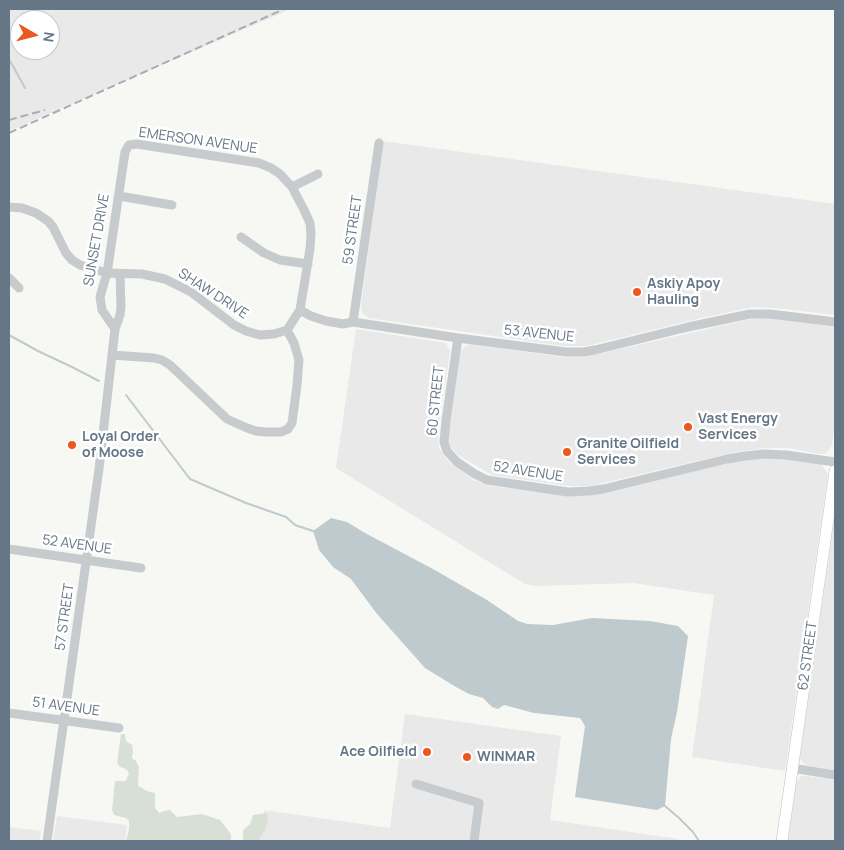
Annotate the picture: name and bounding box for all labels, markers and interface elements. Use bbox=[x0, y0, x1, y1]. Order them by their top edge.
north arrow bbox=[10, 10, 60, 60]
text: N bbox=[39, 31, 59, 43]
street label: EMERSON AVENUE bbox=[138, 124, 258, 158]
street label: SUNSET DRIVE bbox=[81, 192, 113, 288]
street label: 59 STREET bbox=[340, 194, 366, 266]
street label: SHAW DRIVE bbox=[175, 265, 251, 323]
place label: Askiy Apoy Hauling bbox=[647, 276, 720, 308]
marker: Askiy Apoy Hauling bbox=[631, 286, 643, 298]
street label: 53 AVENUE bbox=[503, 322, 575, 346]
street label: 60 STREET bbox=[424, 365, 448, 437]
place label: Vast Energy Services bbox=[698, 411, 778, 444]
marker: Vast Energy Services bbox=[682, 421, 694, 433]
place label: Loyal Order of Moose bbox=[82, 429, 159, 462]
place label: Granite Oilfield Services bbox=[577, 436, 679, 468]
marker: Loyal Order of Moose bbox=[66, 439, 78, 451]
marker: Granite Oilfield Services bbox=[561, 446, 573, 458]
street label: 52 AVENUE bbox=[492, 458, 564, 486]
street label: 52 AVENUE bbox=[41, 532, 113, 558]
street label: 57 STREET bbox=[52, 582, 78, 652]
street label: 62 STREET bbox=[795, 620, 821, 692]
street label: 51 AVENUE bbox=[31, 694, 101, 720]
place label: Ace Oilfield bbox=[340, 744, 417, 760]
marker: Ace Oilfield bbox=[421, 746, 433, 758]
place label: WINMAR bbox=[477, 749, 535, 765]
marker: WINMAR bbox=[461, 751, 473, 763]

